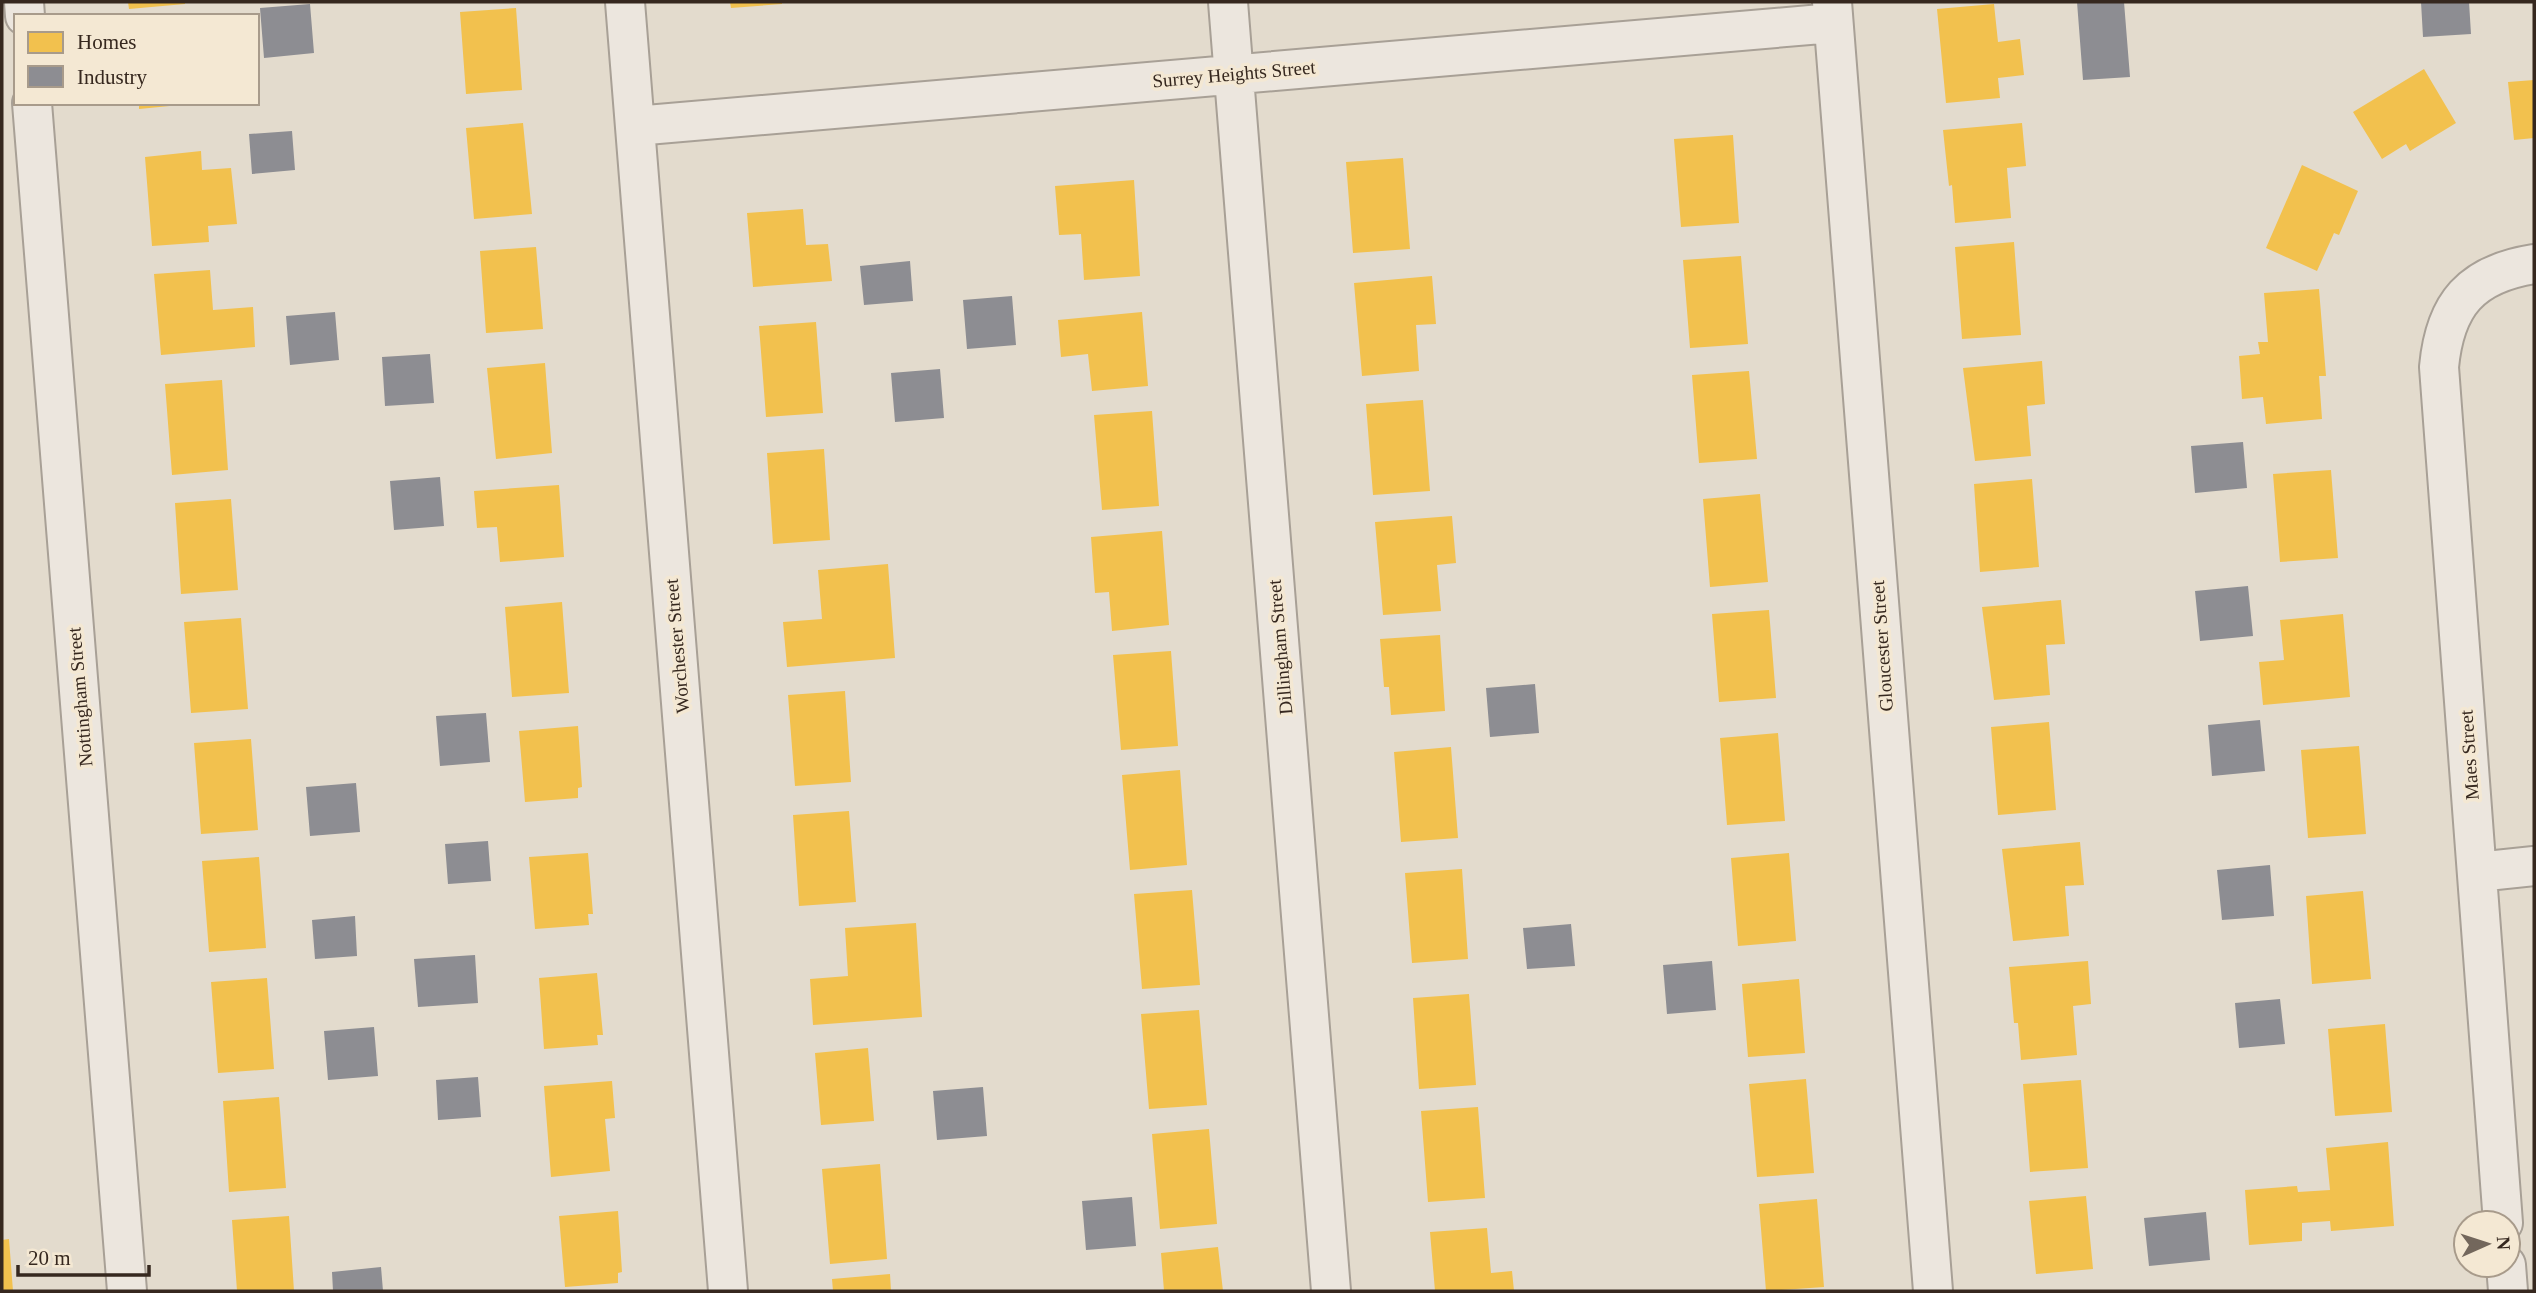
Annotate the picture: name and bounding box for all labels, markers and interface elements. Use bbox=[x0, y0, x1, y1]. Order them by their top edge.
legend bbox=[14, 14, 259, 105]
text: Homes bbox=[77, 30, 137, 54]
street label: Surrey Heights Street bbox=[1152, 56, 1317, 92]
text: Industry bbox=[77, 65, 147, 89]
street label: Worchester Street bbox=[661, 577, 693, 714]
street label: Dillingham Street bbox=[1264, 578, 1296, 715]
street label: Gloucester Street bbox=[1867, 579, 1897, 712]
street label: Nottingham Street bbox=[63, 626, 97, 768]
street label: Maes Street bbox=[2455, 709, 2483, 801]
north arrow bbox=[2452, 1209, 2522, 1279]
scale bar bbox=[18, 1234, 149, 1278]
text: N bbox=[2493, 1236, 2514, 1251]
text: 20 m bbox=[28, 1246, 71, 1270]

